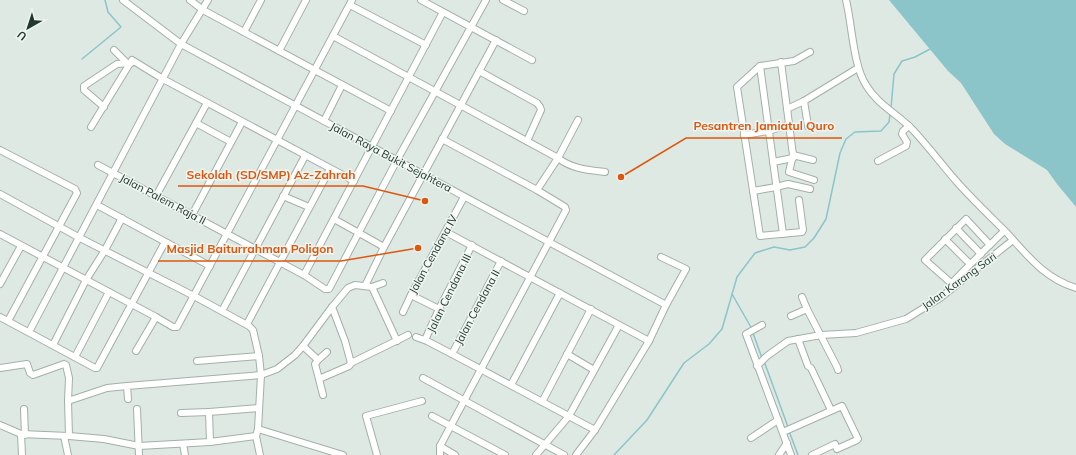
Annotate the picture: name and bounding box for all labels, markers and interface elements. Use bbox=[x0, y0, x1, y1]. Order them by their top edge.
north arrow bbox=[8, 8, 48, 48]
text: U bbox=[14, 28, 29, 44]
callout: Pesantren Jamiatul Quro bbox=[686, 114, 842, 138]
text: Pesantren Jamiatul Quro bbox=[694, 118, 834, 133]
street label: Jalan Raya Bukit Sejahtera bbox=[328, 119, 454, 195]
callout: Sekolah (SD/SMP) Az-Zahrah bbox=[178, 162, 363, 186]
text: Sekolah (SD/SMP) Az-Zahrah bbox=[187, 167, 355, 182]
street label: Jalan Palem Raja II bbox=[118, 170, 208, 228]
street label: Jalan Cendana IV bbox=[406, 212, 461, 296]
callout: Masjid Baiturrahman Poligon bbox=[158, 237, 341, 261]
text: Masjid Baiturrahman Poligon bbox=[166, 241, 334, 256]
street label: Jalan Karang Sari bbox=[919, 249, 999, 313]
street label: Jalan Cendana III bbox=[424, 251, 474, 335]
street label: Jalan Cendana II bbox=[451, 267, 503, 347]

